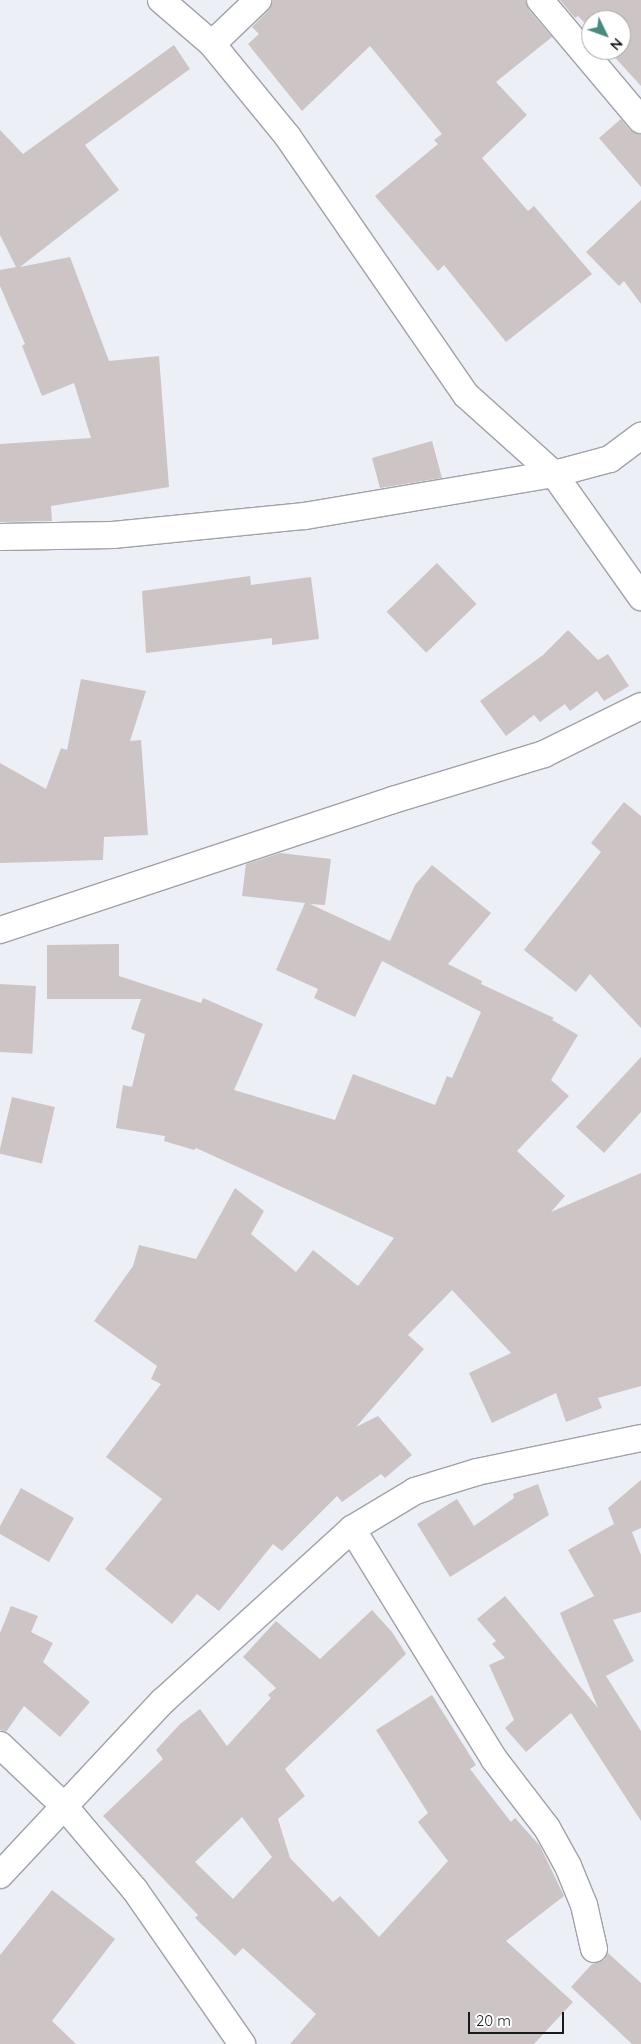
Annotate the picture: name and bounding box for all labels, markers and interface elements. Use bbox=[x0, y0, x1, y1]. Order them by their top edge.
north arrow bbox=[581, 10, 631, 60]
text: N bbox=[606, 35, 627, 54]
scale bar bbox=[471, 2002, 567, 2034]
text: 20 m bbox=[476, 2011, 511, 2030]

